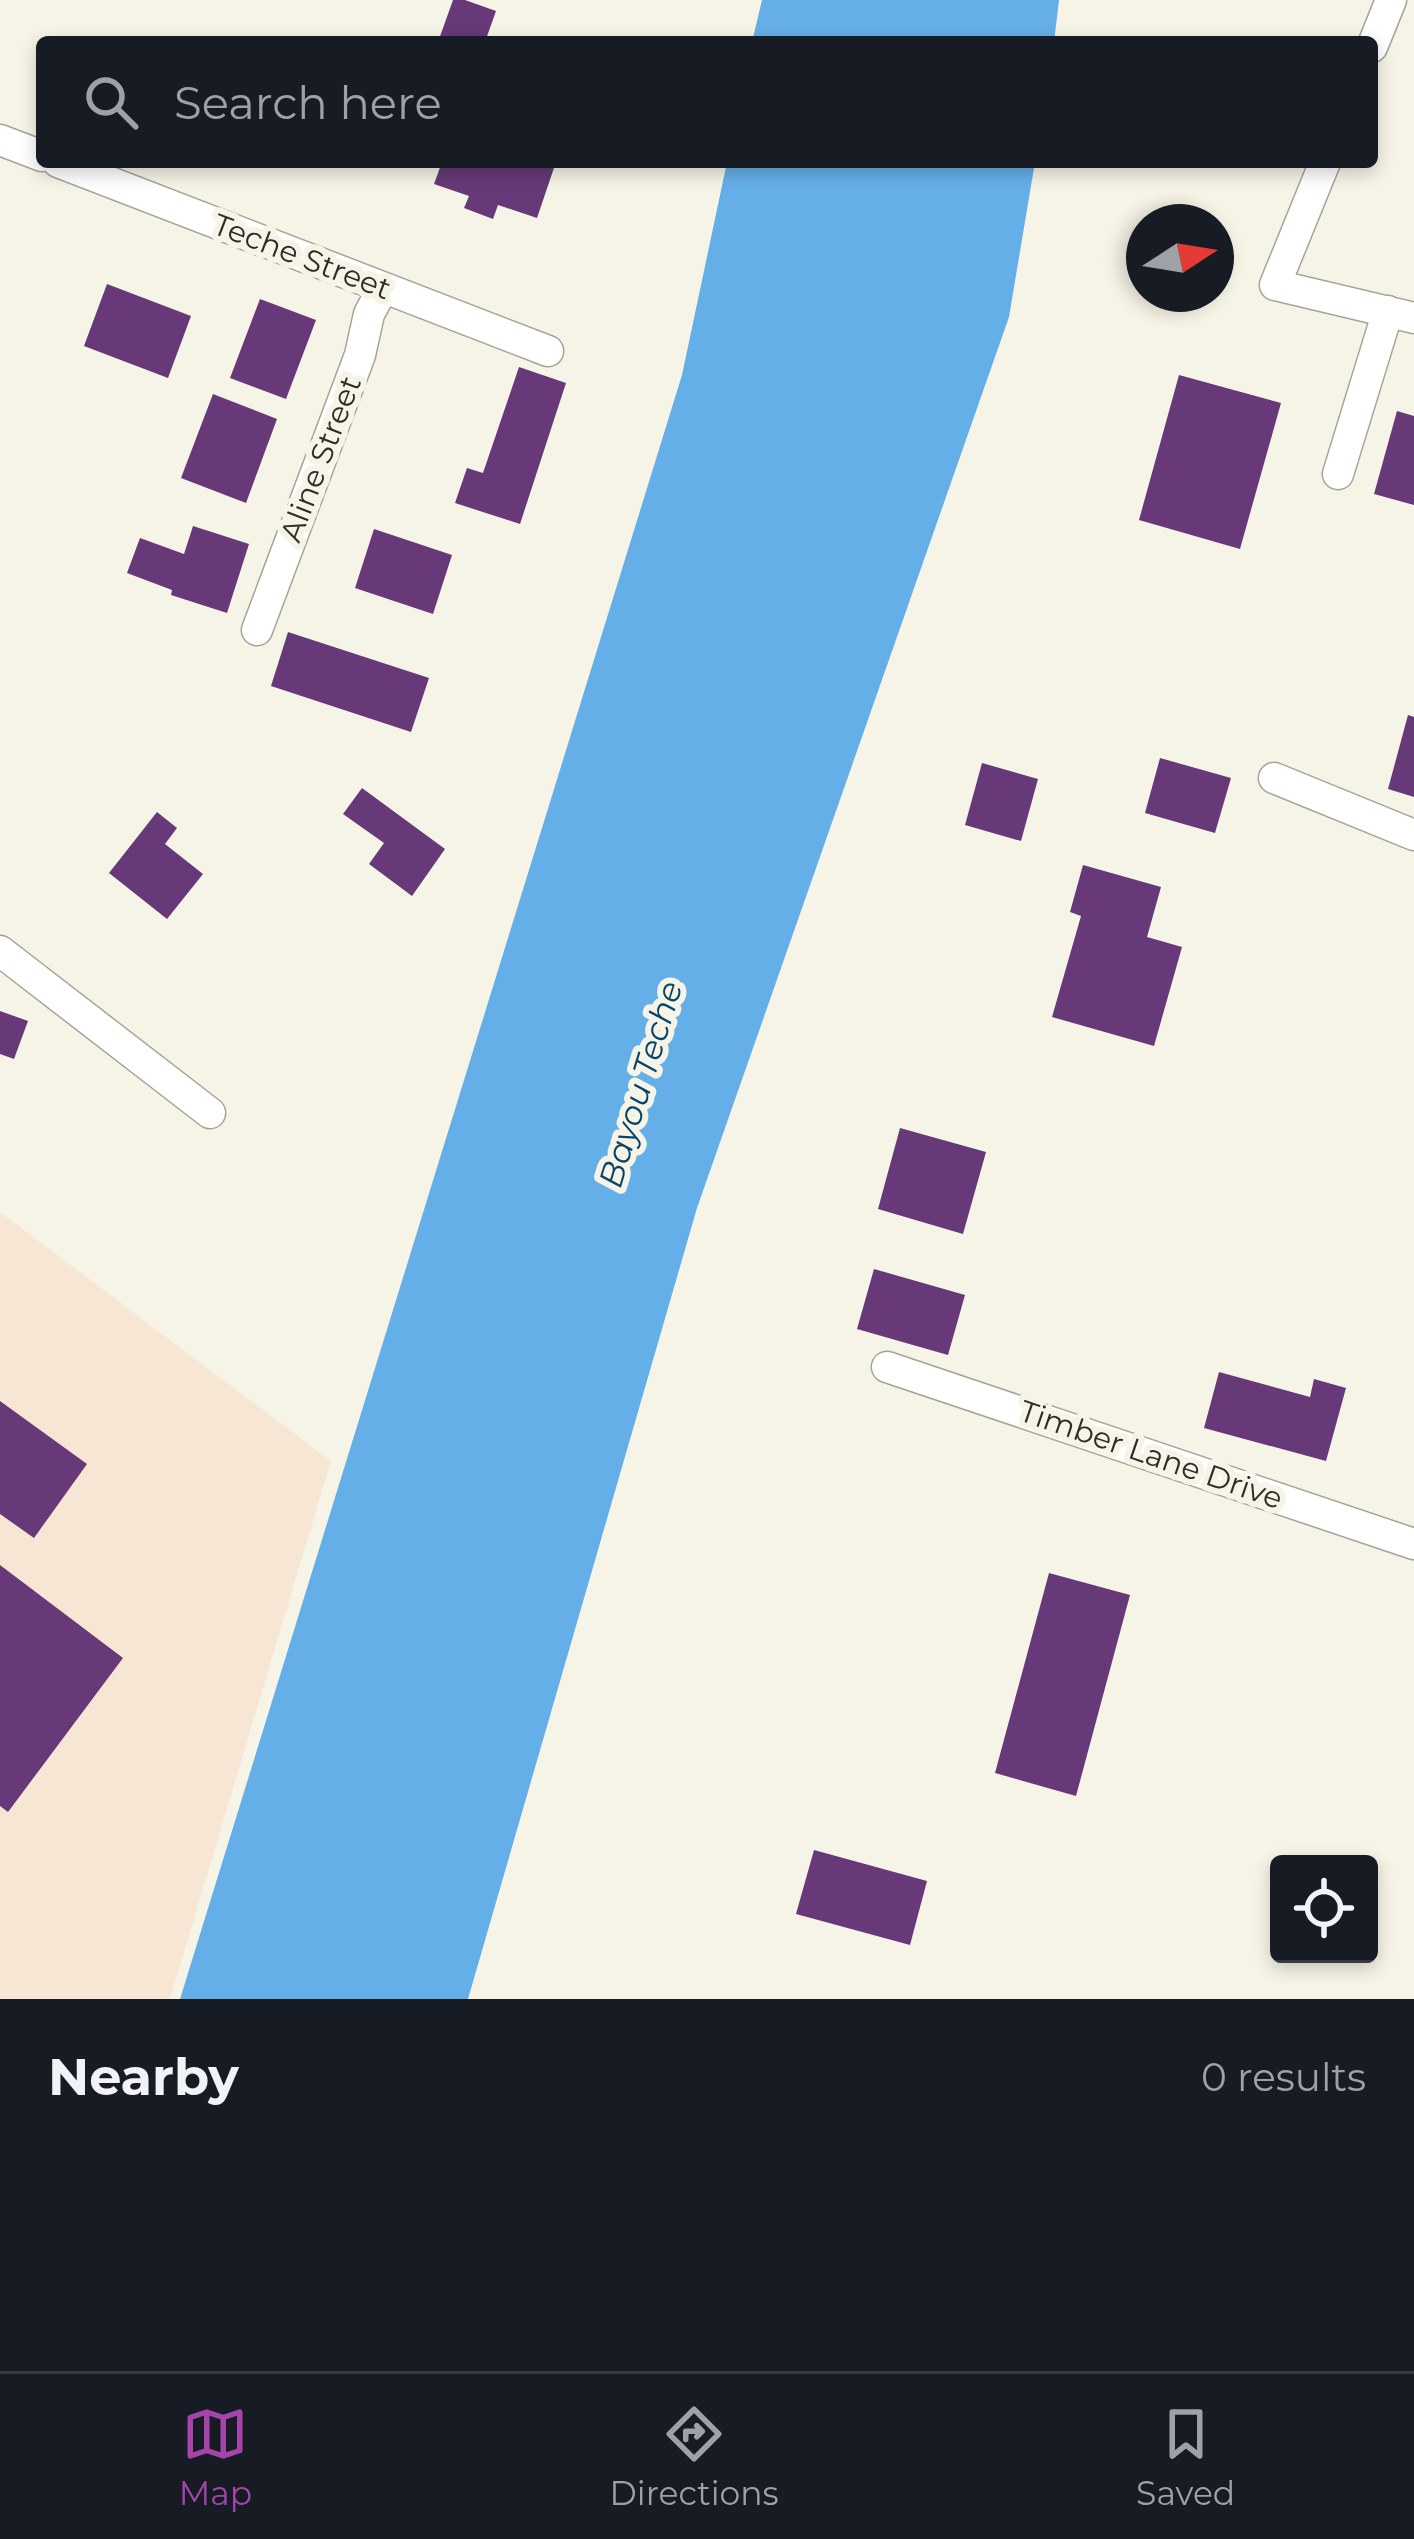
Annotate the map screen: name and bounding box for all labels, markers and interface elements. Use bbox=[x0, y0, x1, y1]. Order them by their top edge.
search box bbox=[36, 36, 1378, 168]
icon: search bbox=[78, 69, 144, 135]
text: Search here bbox=[174, 75, 442, 130]
north arrow bbox=[1126, 204, 1234, 312]
street label: Teche Street bbox=[208, 206, 396, 307]
street label: Aline Street bbox=[272, 371, 369, 547]
water label: Bayou Teche bbox=[590, 976, 690, 1192]
street label: Timber Lane Drive bbox=[1015, 1392, 1288, 1517]
map controls bbox=[1270, 1855, 1378, 1963]
button: locate bbox=[1270, 1855, 1378, 1963]
text: Nearby bbox=[48, 2046, 239, 2108]
text: 0 results bbox=[1201, 2053, 1366, 2101]
tab: Map bbox=[179, 2401, 252, 2513]
tab: Directions bbox=[610, 2401, 779, 2513]
tab: Saved bbox=[1136, 2401, 1235, 2513]

